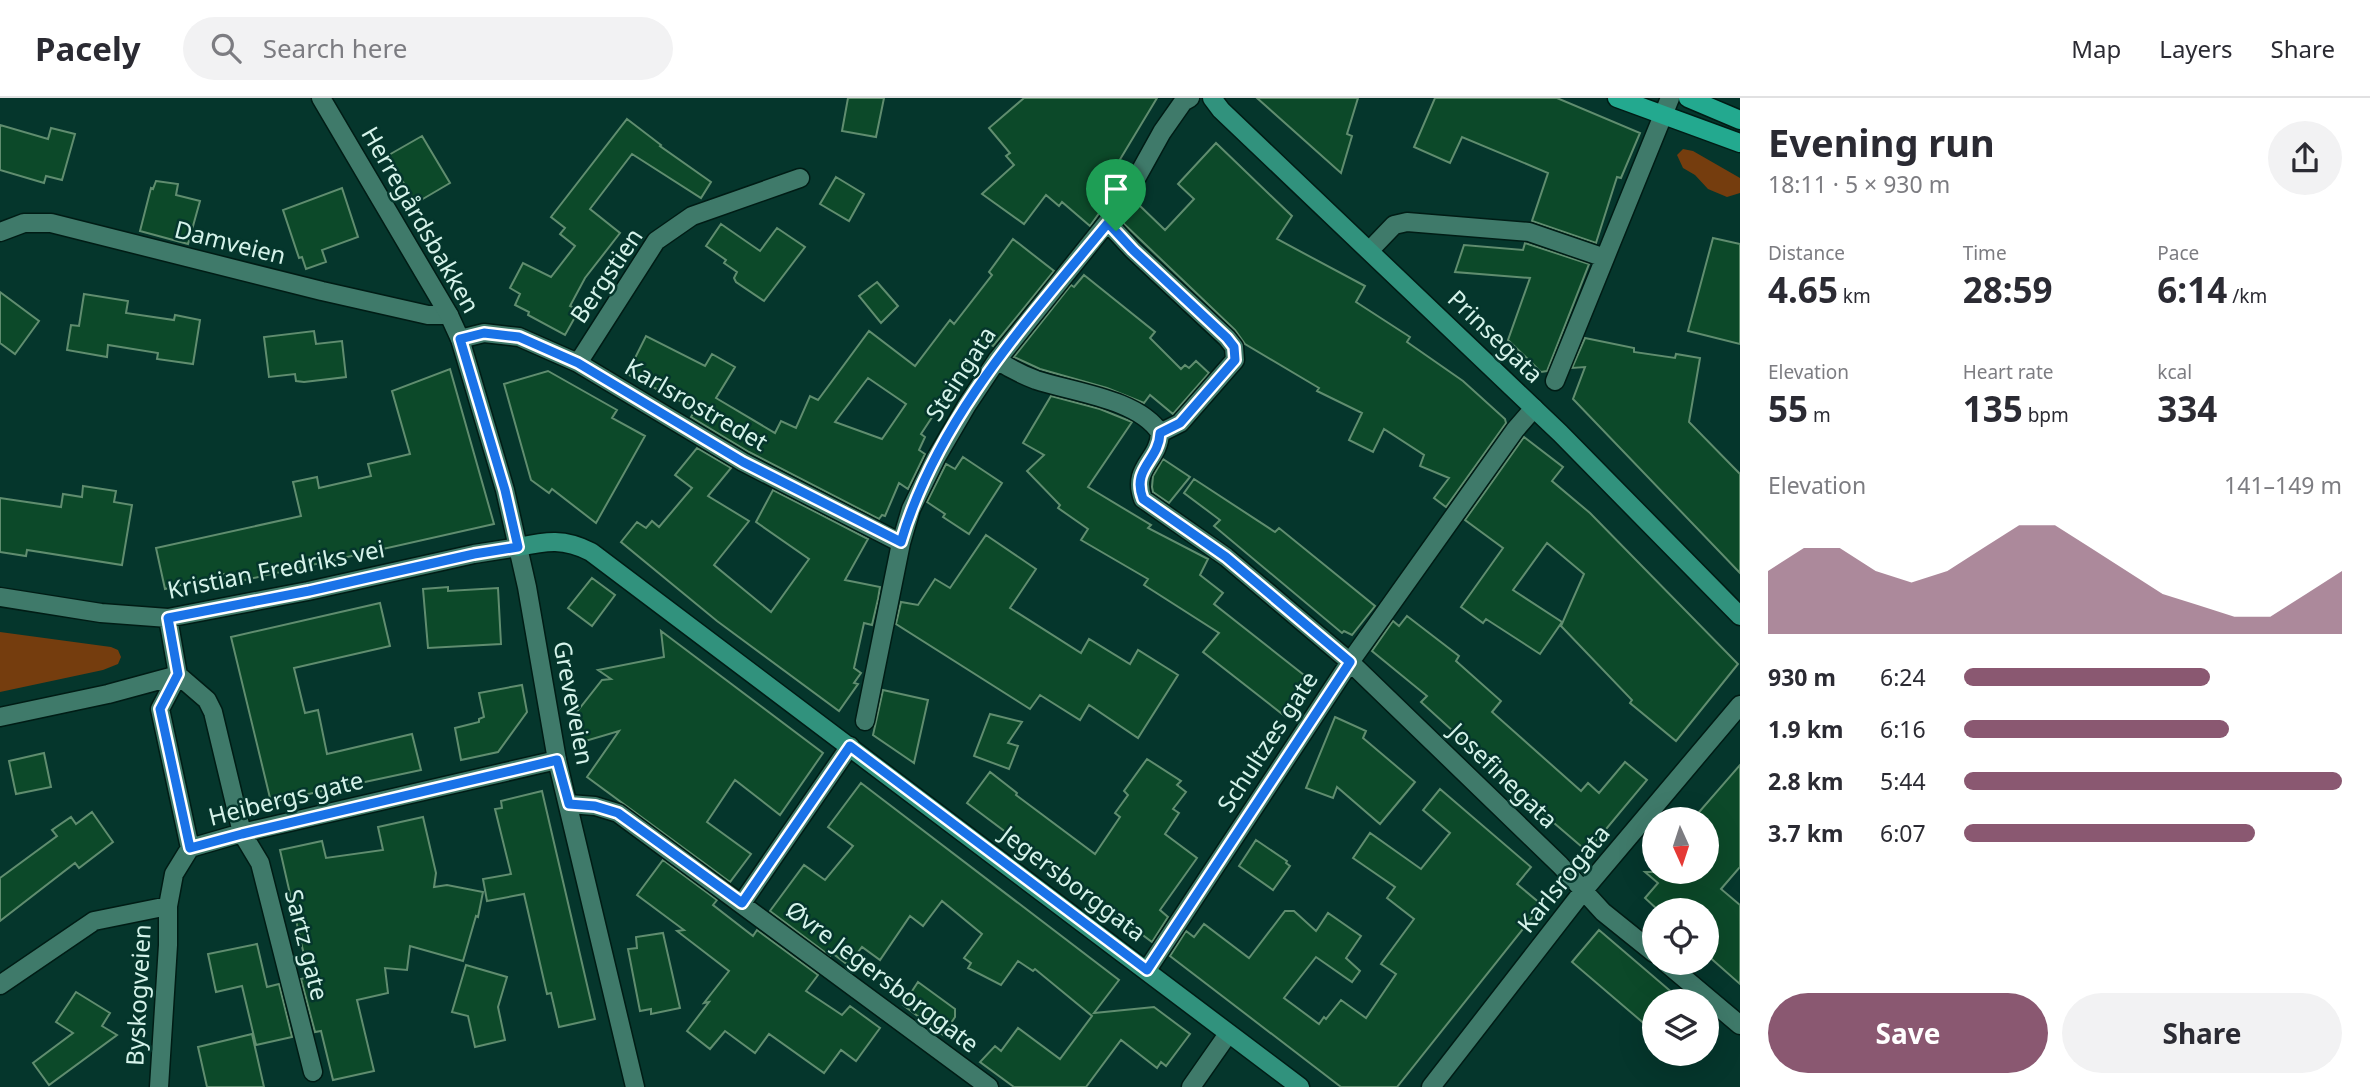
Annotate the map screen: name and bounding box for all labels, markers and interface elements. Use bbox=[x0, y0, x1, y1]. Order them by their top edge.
search box bbox=[183, 17, 673, 80]
text: Pacely bbox=[35, 26, 141, 71]
icon: search bbox=[207, 29, 245, 67]
text: Search here bbox=[263, 30, 407, 66]
text: Map bbox=[2071, 32, 2121, 65]
text: Layers bbox=[2159, 32, 2233, 65]
text: Share bbox=[2271, 32, 2335, 65]
text: Evening run bbox=[1768, 116, 1995, 168]
street label: Herregårdsbakken bbox=[354, 120, 488, 319]
button: share bbox=[2268, 121, 2342, 195]
pin bbox=[1086, 159, 1146, 231]
text: 18:11 · 5 × 930 m bbox=[1768, 168, 1950, 200]
icon: arrive bbox=[1097, 170, 1135, 208]
street label: Damveien bbox=[171, 212, 290, 271]
street label: Bergstien bbox=[562, 221, 650, 329]
text: Distance bbox=[1768, 240, 1845, 266]
text: Time bbox=[1963, 240, 2007, 266]
text: Pace bbox=[2157, 240, 2199, 266]
text: 4.65 bbox=[1768, 266, 1838, 313]
text: 28:59 bbox=[1963, 266, 2053, 313]
text: 6:14 bbox=[2157, 266, 2227, 313]
street label: Prinsegata bbox=[1441, 282, 1551, 390]
text: km bbox=[1838, 283, 1871, 309]
text: /km bbox=[2227, 283, 2267, 309]
street label: Steingata bbox=[917, 319, 1003, 427]
street label: Karlsrostredet bbox=[619, 349, 775, 458]
text: Elevation bbox=[1768, 359, 1849, 385]
text: Heart rate bbox=[1963, 359, 2053, 385]
text: kcal bbox=[2157, 359, 2192, 385]
text: 55 bbox=[1768, 385, 1808, 432]
text: 135 bbox=[1963, 385, 2023, 432]
text: 334 bbox=[2157, 385, 2217, 432]
text: m bbox=[1808, 402, 1831, 428]
text: bpm bbox=[2023, 402, 2069, 428]
text: Elevation bbox=[1768, 469, 1866, 501]
text: 141–149 m bbox=[2224, 469, 2342, 501]
street label: Kristian Fredriks vei bbox=[164, 531, 387, 606]
street label: Greveveien bbox=[546, 638, 603, 767]
text: 930 m bbox=[1768, 661, 1836, 693]
text: 6:24 bbox=[1880, 661, 1926, 693]
street label: Schultzes gate bbox=[1209, 664, 1325, 818]
street label: Josefinegata bbox=[1441, 713, 1566, 835]
text: 1.9 km bbox=[1768, 713, 1843, 745]
text: 6:16 bbox=[1880, 713, 1926, 745]
street label: Heibergs gate bbox=[205, 762, 366, 833]
text: 2.8 km bbox=[1768, 765, 1843, 797]
text: 5:44 bbox=[1880, 765, 1926, 797]
north arrow bbox=[1642, 807, 1718, 884]
map controls bbox=[1642, 807, 1719, 1066]
street label: Jegersborggata bbox=[993, 816, 1153, 948]
street label: Karlsrogata bbox=[1509, 817, 1617, 939]
text: 3.7 km bbox=[1768, 817, 1843, 849]
text: 6:07 bbox=[1880, 817, 1926, 849]
street label: Sartz gate bbox=[278, 886, 337, 1004]
street label: Øvre Jegersborggate bbox=[780, 892, 986, 1059]
button: locate bbox=[1642, 898, 1719, 975]
street label: Byskogveien bbox=[117, 923, 158, 1067]
button: layers bbox=[1642, 989, 1719, 1066]
button: Save bbox=[1768, 993, 2048, 1073]
button: Share bbox=[2062, 993, 2342, 1073]

